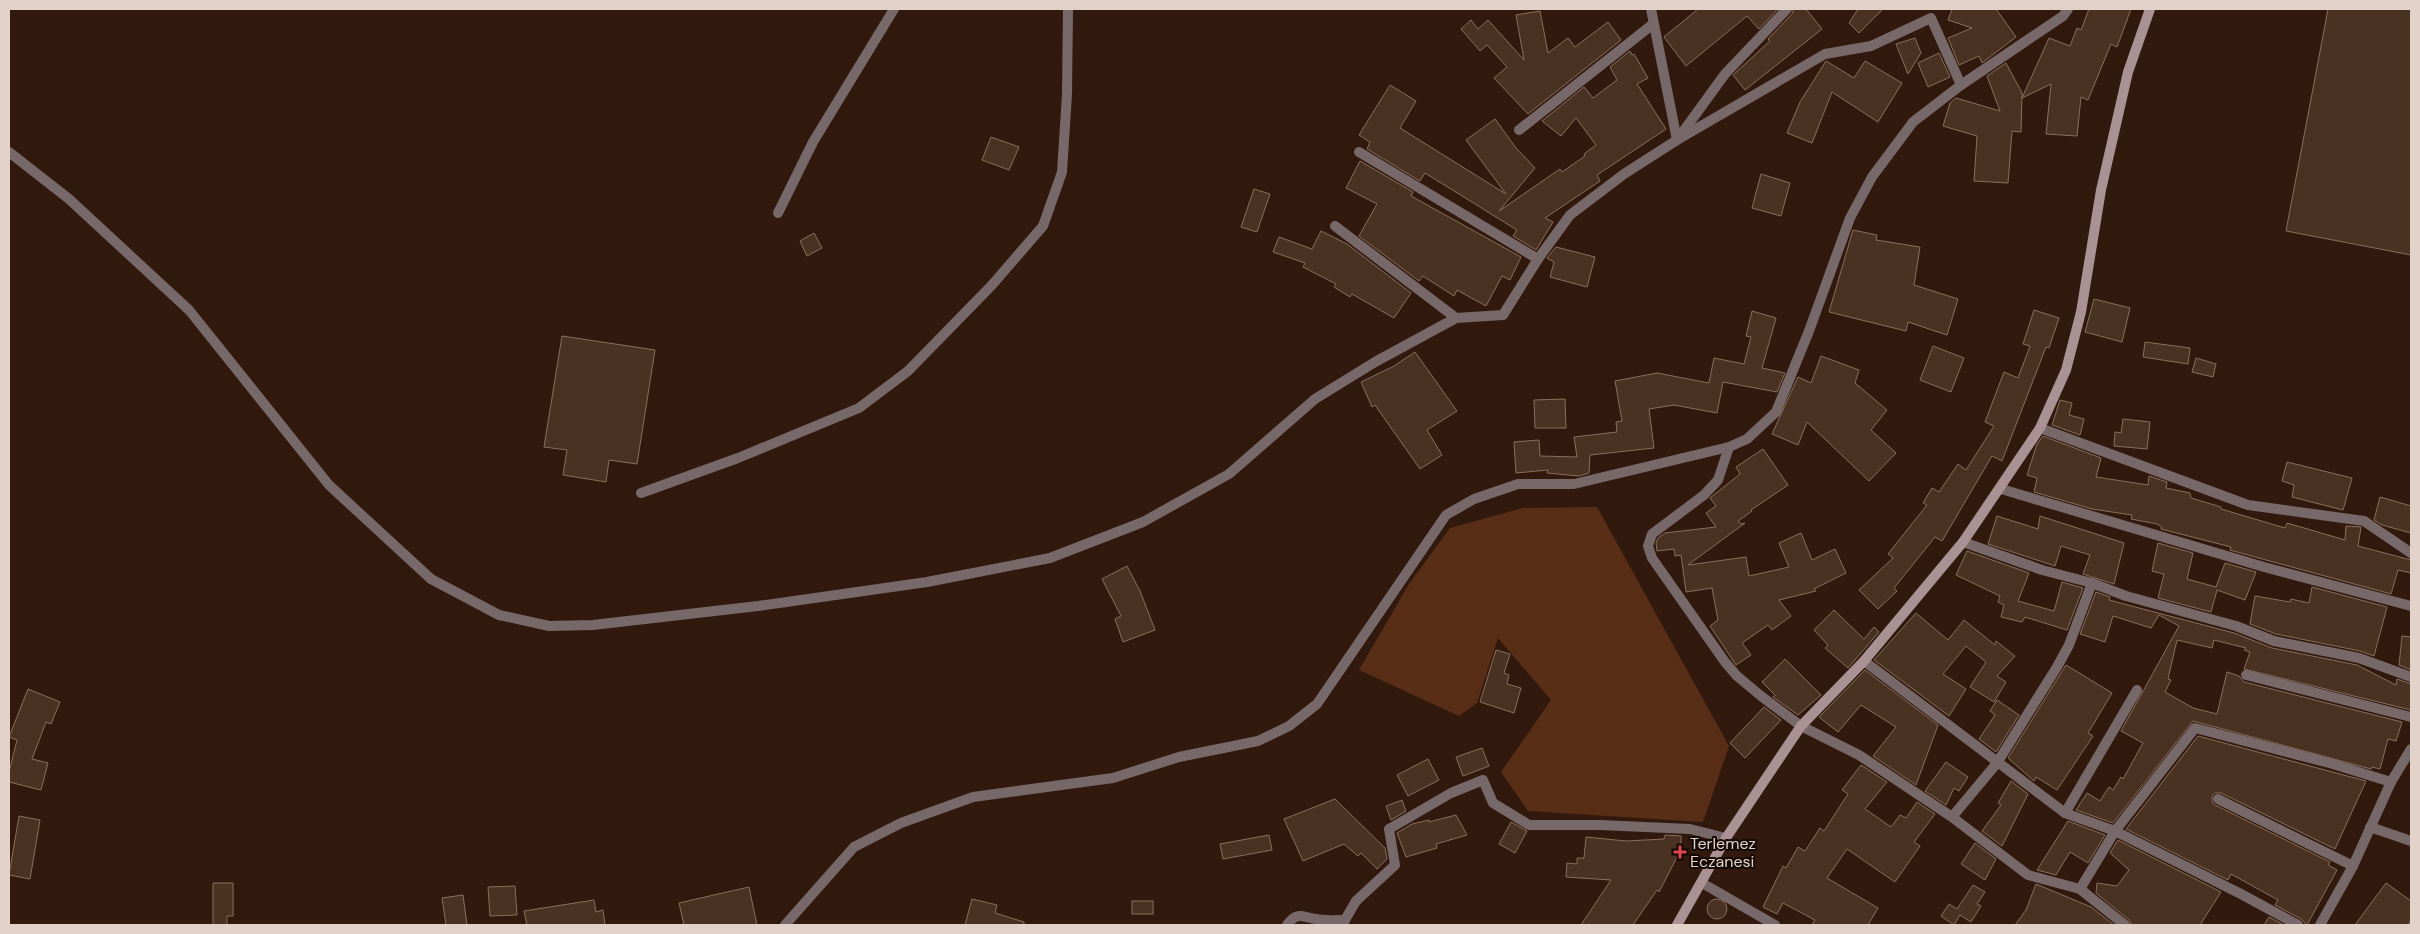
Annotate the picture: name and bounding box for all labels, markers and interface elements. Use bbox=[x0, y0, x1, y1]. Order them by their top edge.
place label: Terlemez Eczanesi bbox=[1690, 833, 1756, 872]
marker: Terlemez Eczanesi bbox=[1674, 846, 1686, 858]

